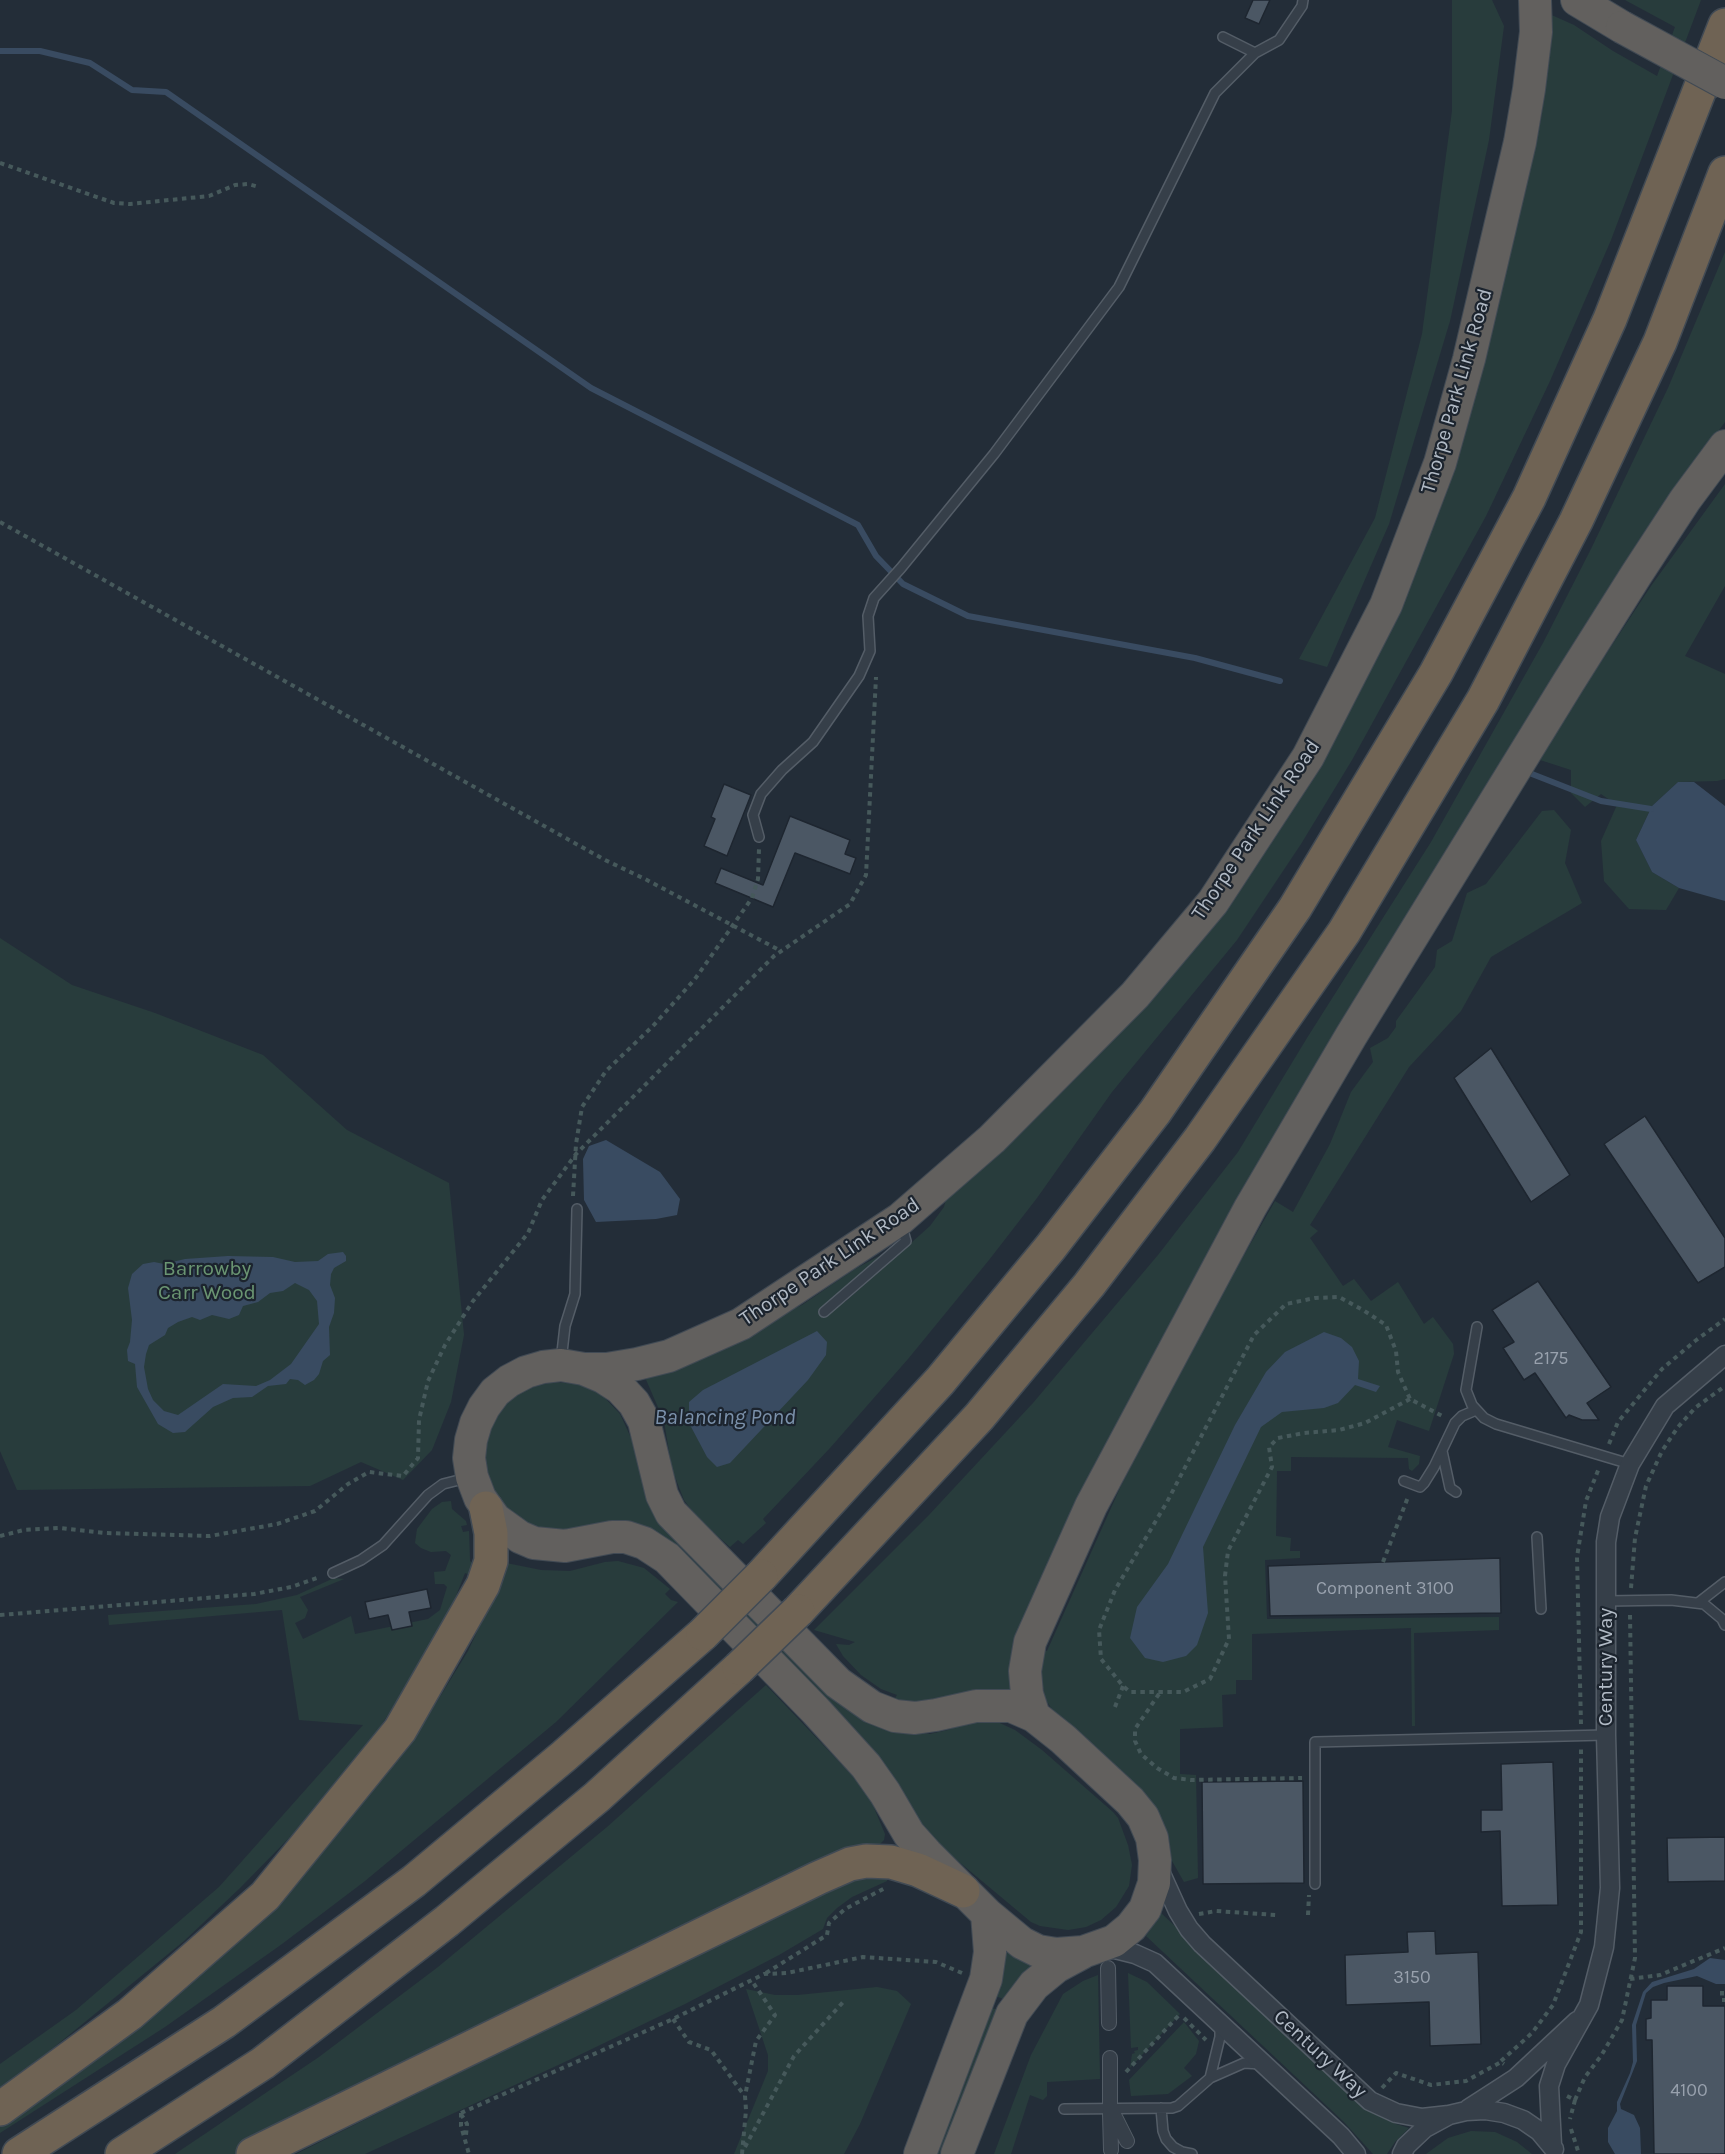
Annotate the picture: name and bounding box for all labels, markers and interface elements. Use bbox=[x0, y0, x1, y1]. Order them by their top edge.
street label: Thorpe Park Link Road bbox=[1416, 286, 1498, 496]
street label: Thorpe Park Link Road bbox=[1186, 735, 1326, 925]
street label: Thorpe Park Link Road bbox=[735, 1192, 925, 1332]
park label: Barrowby Carr Wood bbox=[158, 1256, 256, 1306]
house number: 2175 bbox=[1534, 1348, 1568, 1370]
water label: Balancing Pond bbox=[654, 1405, 796, 1431]
house number: Component 3100 bbox=[1316, 1578, 1454, 1600]
street label: Century Way bbox=[1593, 1608, 1619, 1726]
house number: 3150 bbox=[1393, 1967, 1431, 1989]
street label: Century Way bbox=[1268, 2004, 1372, 2104]
house number: 4100 bbox=[1670, 2080, 1708, 2102]

